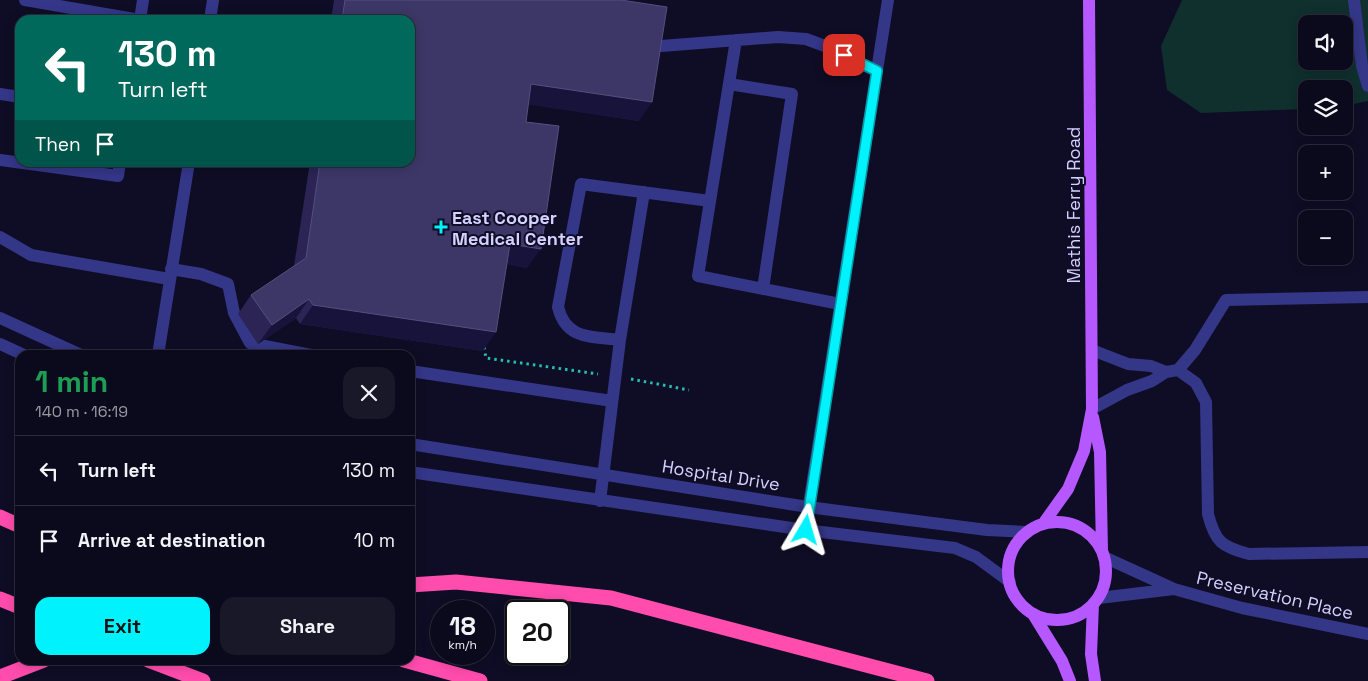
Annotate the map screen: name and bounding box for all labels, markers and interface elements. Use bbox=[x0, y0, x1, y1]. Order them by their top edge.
map controls bbox=[1298, 15, 1353, 265]
button: sound bbox=[1298, 15, 1353, 70]
text: 130 m bbox=[118, 32, 217, 76]
pin bbox=[823, 34, 865, 76]
icon: left bbox=[35, 35, 100, 100]
icon: arrive bbox=[830, 41, 858, 69]
text: Turn left bbox=[118, 75, 208, 103]
button: layers bbox=[1298, 80, 1353, 135]
street label: Mathis Ferry Road bbox=[1062, 127, 1085, 283]
icon: arrive bbox=[91, 130, 119, 158]
text: Then bbox=[35, 132, 81, 157]
button: + bbox=[1298, 145, 1353, 200]
place label: East Cooper Medical Center bbox=[452, 206, 583, 250]
button: − bbox=[1298, 210, 1353, 265]
marker: East Cooper Medical Center bbox=[434, 220, 448, 234]
text: 1 min bbox=[35, 362, 108, 401]
button: close bbox=[343, 367, 395, 419]
text: 140 m · 16:19 bbox=[35, 401, 128, 422]
street label: Hospital Drive bbox=[660, 454, 782, 496]
icon: left bbox=[35, 457, 63, 485]
text: Turn left bbox=[78, 458, 156, 483]
text: 130 m bbox=[342, 458, 395, 483]
position arrow bbox=[779, 503, 831, 555]
icon: arrive bbox=[35, 527, 63, 555]
text: Arrive at destination bbox=[78, 528, 266, 553]
text: 10 m bbox=[354, 528, 395, 553]
street label: Preservation Place bbox=[1194, 566, 1356, 624]
button: Exit bbox=[35, 597, 210, 655]
button: Share bbox=[220, 597, 395, 655]
speed limit sign: 20 bbox=[505, 600, 570, 665]
text: 18 bbox=[449, 610, 476, 642]
text: km/h bbox=[448, 637, 477, 653]

